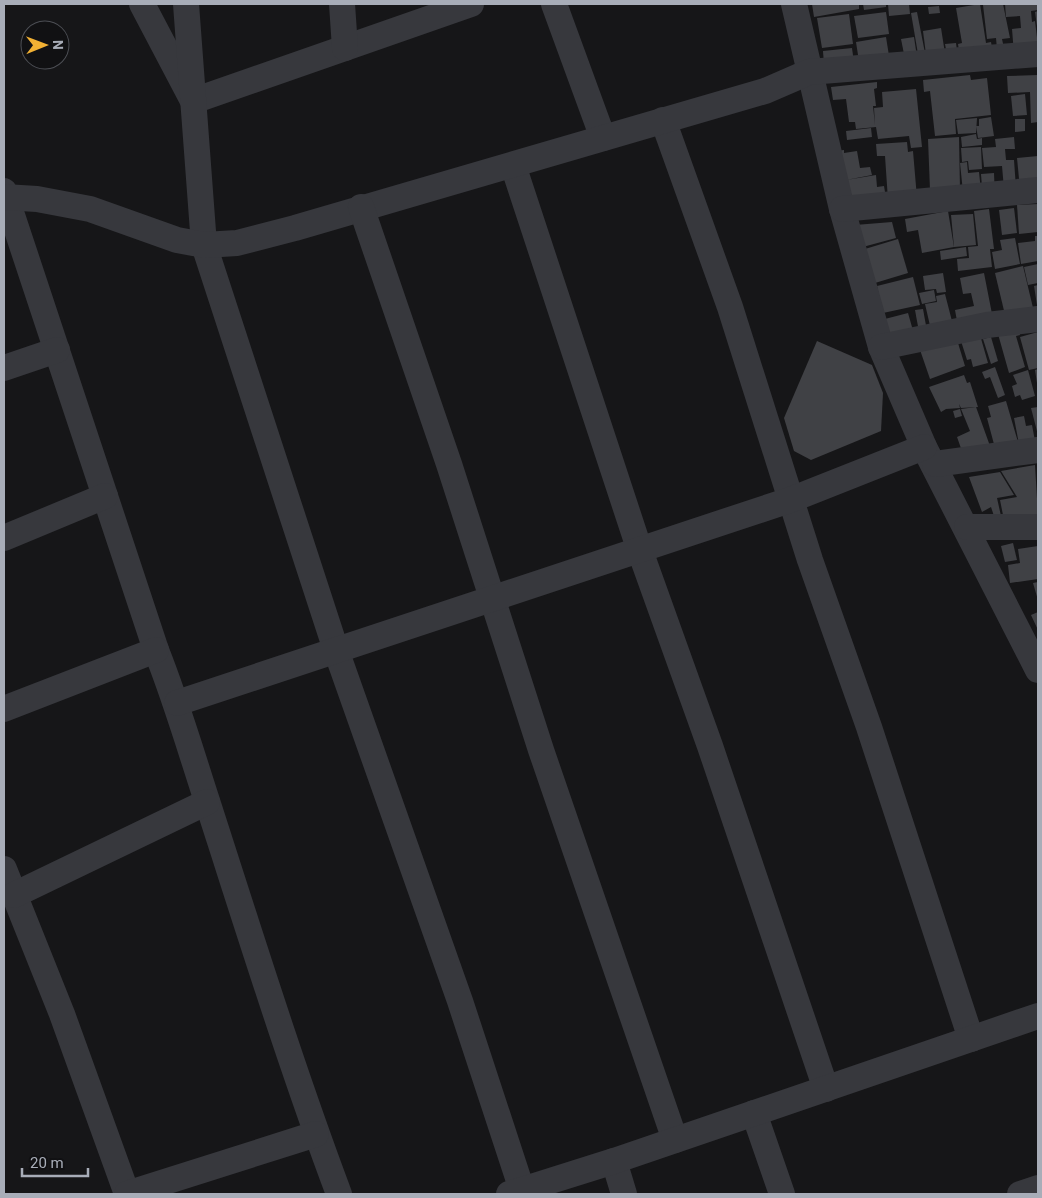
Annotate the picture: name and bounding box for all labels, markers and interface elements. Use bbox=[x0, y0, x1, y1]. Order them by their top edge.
north arrow bbox=[20, 20, 70, 70]
text: N bbox=[50, 40, 66, 50]
scale bar bbox=[22, 1146, 89, 1178]
text: 20 m bbox=[30, 1154, 64, 1172]

